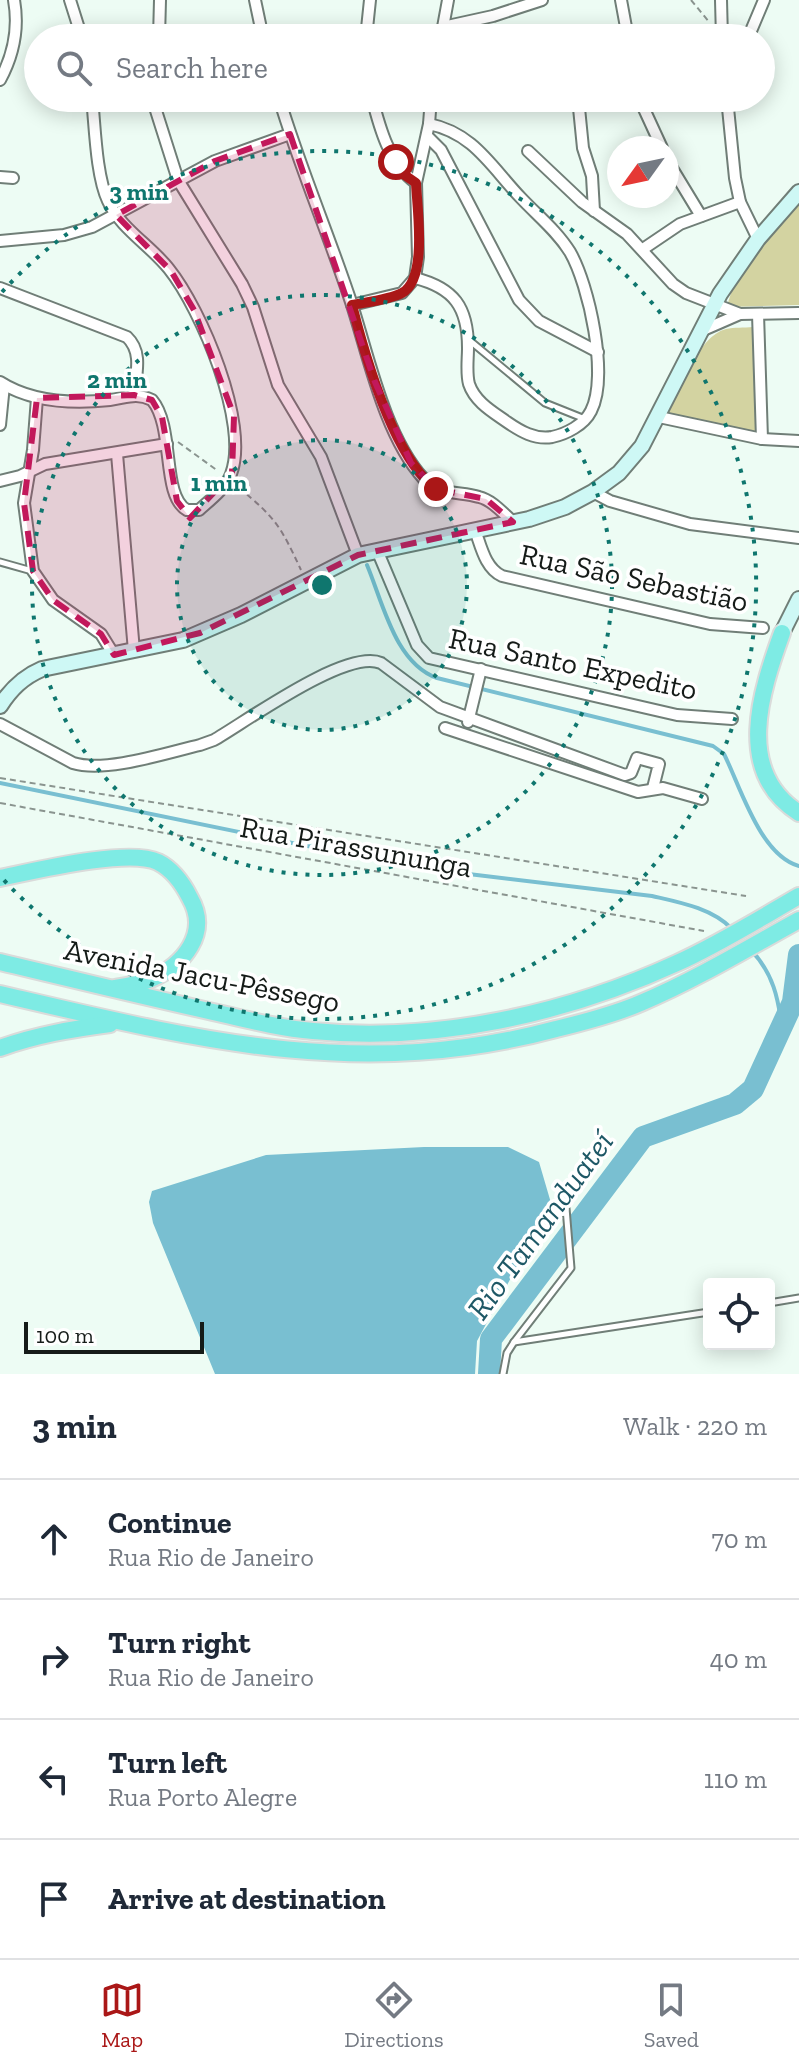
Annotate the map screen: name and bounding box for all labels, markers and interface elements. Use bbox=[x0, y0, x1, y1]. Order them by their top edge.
search box bbox=[24, 24, 775, 112]
icon: search bbox=[52, 46, 96, 90]
text: Search here bbox=[116, 50, 268, 86]
north arrow bbox=[607, 136, 679, 208]
route start bbox=[378, 144, 414, 180]
text: 3 min bbox=[109, 177, 169, 206]
text: 2 min bbox=[87, 365, 147, 394]
text: 1 min bbox=[191, 468, 247, 497]
route end bbox=[418, 471, 454, 507]
street label: Rua São Sebastião bbox=[517, 536, 751, 620]
centre of rings bbox=[308, 571, 336, 599]
street label: Rua Santo Expedito bbox=[446, 620, 700, 708]
street label: Rua Pirassununga bbox=[237, 809, 475, 885]
street label: Avenida Jacu-Pêssego bbox=[61, 932, 343, 1020]
water label: Rio Tamanduateí bbox=[459, 1122, 622, 1326]
map controls bbox=[703, 1278, 775, 1350]
button: locate bbox=[703, 1278, 775, 1350]
scale bar bbox=[24, 1318, 204, 1354]
text: 100 m bbox=[36, 1322, 94, 1349]
text: 3 min bbox=[32, 1406, 117, 1447]
text: Walk · 220 m bbox=[623, 1410, 767, 1442]
text: Continue bbox=[108, 1505, 232, 1541]
icon: ahead bbox=[32, 1517, 76, 1561]
text: 70 m bbox=[711, 1523, 767, 1555]
text: Rua Rio de Janeiro bbox=[108, 1541, 314, 1573]
text: Turn right bbox=[108, 1625, 250, 1661]
icon: right bbox=[32, 1637, 76, 1681]
text: 40 m bbox=[710, 1643, 767, 1675]
text: Rua Rio de Janeiro bbox=[108, 1661, 314, 1693]
text: Turn left bbox=[108, 1745, 227, 1781]
icon: left bbox=[32, 1757, 76, 1801]
text: 110 m bbox=[704, 1763, 767, 1795]
text: Rua Porto Alegre bbox=[108, 1781, 297, 1813]
icon: arrive bbox=[32, 1877, 76, 1921]
text: Arrive at destination bbox=[108, 1881, 385, 1917]
tab: Map bbox=[100, 1978, 144, 2053]
tab: Directions bbox=[344, 1978, 444, 2053]
tab: Saved bbox=[644, 1978, 699, 2053]

